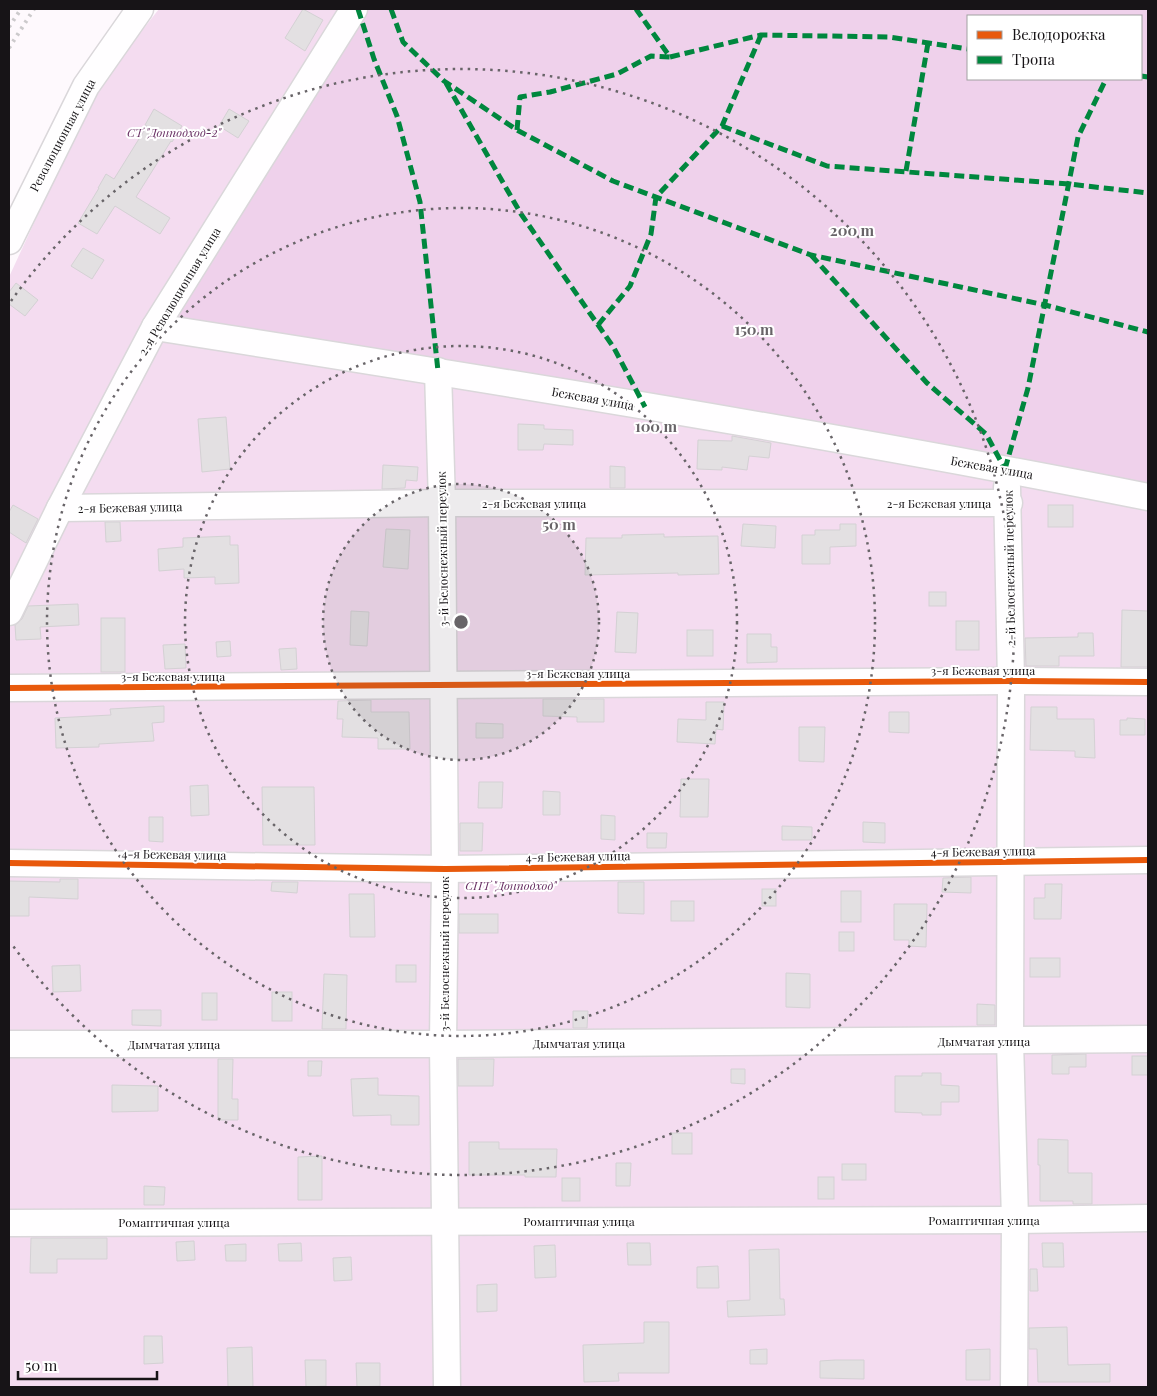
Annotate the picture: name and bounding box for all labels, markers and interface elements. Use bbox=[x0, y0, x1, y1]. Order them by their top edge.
legend bbox=[967, 15, 1142, 80]
text: Велодорожка bbox=[1012, 24, 1106, 44]
text: Тропа bbox=[1012, 49, 1055, 69]
street label: Революционная улица bbox=[26, 76, 99, 194]
park label: СТ "Донподход-2" bbox=[127, 124, 223, 140]
text: 200 m bbox=[830, 220, 875, 240]
street label: 2-я Революционная улица bbox=[134, 224, 224, 358]
text: 150 m bbox=[734, 319, 774, 339]
street label: Бежевая улица bbox=[550, 383, 636, 413]
text: 100 m bbox=[635, 416, 678, 436]
street label: Бежевая улица bbox=[949, 452, 1035, 482]
street label: 3-й Белоснежный переулок bbox=[433, 471, 451, 627]
street label: 2-й Белоснежный переулок bbox=[1000, 490, 1018, 646]
street label: 2-я Бежевая улица bbox=[482, 495, 586, 511]
street label: 2-я Бежевая улица bbox=[887, 495, 991, 511]
street label: 2-я Бежевая улица bbox=[78, 498, 182, 516]
text: 50 m bbox=[542, 514, 576, 534]
centre of rings bbox=[452, 613, 470, 631]
street label: 3-я Бежевая улица bbox=[931, 662, 1035, 678]
street label: 3-я Бежевая улица bbox=[526, 665, 630, 681]
street label: 3-я Бежевая улица bbox=[121, 668, 225, 684]
street label: 4-я Бежевая улица bbox=[930, 842, 1036, 860]
street label: 4-я Бежевая улица bbox=[121, 845, 227, 863]
street label: 4-я Бежевая улица bbox=[525, 847, 631, 865]
street label: 3-й Белоснежный переулок bbox=[436, 876, 452, 1032]
park label: СНТ "Донподход" bbox=[465, 877, 558, 893]
street label: Дымчатая улица bbox=[938, 1033, 1030, 1049]
street label: Дымчатая улица bbox=[533, 1035, 625, 1051]
street label: Дымчатая улица bbox=[128, 1036, 220, 1052]
street label: Романтичная улица bbox=[928, 1212, 1040, 1228]
street label: Романтичная улица bbox=[523, 1213, 635, 1229]
street label: Романтичная улица bbox=[118, 1214, 230, 1230]
scale bar bbox=[18, 1348, 156, 1380]
text: 50 m bbox=[25, 1355, 58, 1375]

